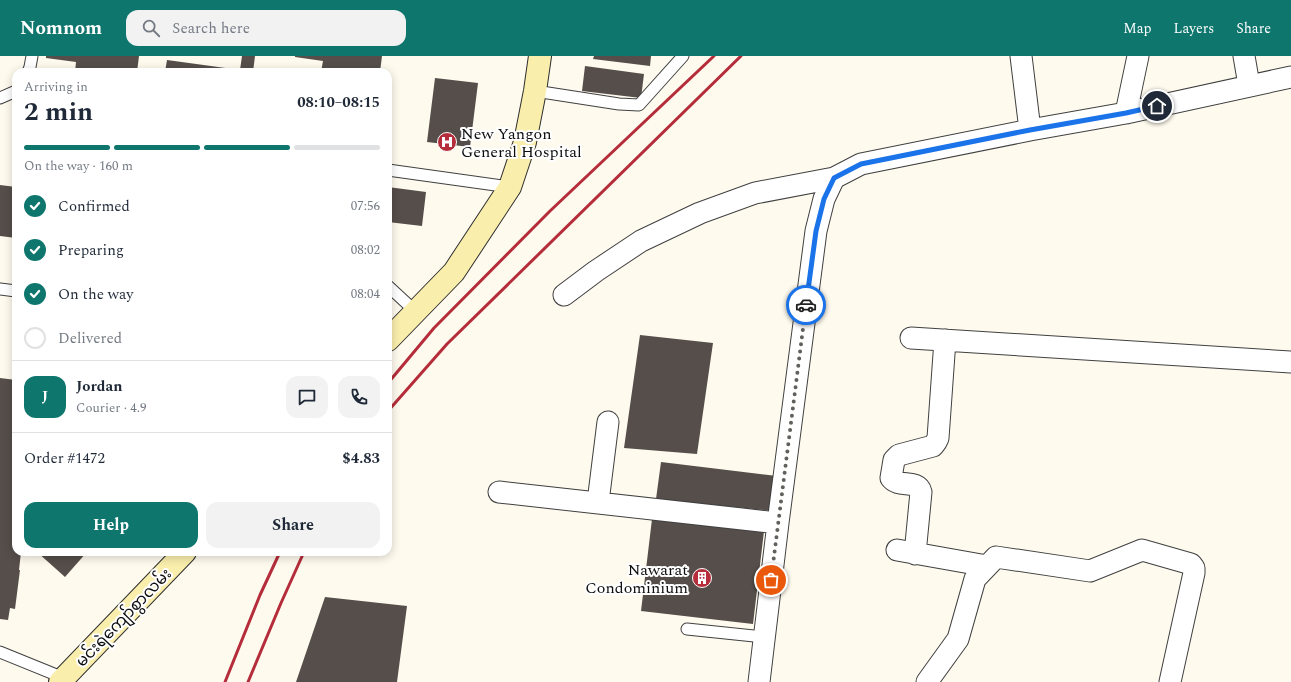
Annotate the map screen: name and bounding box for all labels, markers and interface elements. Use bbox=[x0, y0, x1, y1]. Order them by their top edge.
search box bbox=[126, 10, 406, 46]
text: Nomnom bbox=[20, 14, 102, 43]
icon: search bbox=[140, 17, 162, 39]
text: Search here bbox=[172, 17, 250, 40]
text: Map bbox=[1123, 18, 1152, 39]
text: Layers bbox=[1174, 18, 1214, 39]
text: Share bbox=[1236, 18, 1271, 39]
text: Arriving in bbox=[24, 77, 88, 97]
pin bbox=[1140, 89, 1174, 123]
text: 08:10–08:15 bbox=[297, 91, 380, 114]
text: 2 min bbox=[24, 92, 93, 132]
icon: home bbox=[1146, 95, 1168, 117]
place label: New Yangon General Hospital bbox=[461, 122, 582, 164]
hospital icon: New Yangon General Hospital bbox=[436, 131, 458, 153]
text: On the way · 160 m bbox=[24, 156, 133, 176]
icon: check bbox=[24, 195, 46, 217]
text: Confirmed bbox=[58, 195, 130, 218]
text: 07:56 bbox=[351, 196, 380, 216]
icon: check bbox=[24, 239, 46, 261]
text: Preparing bbox=[58, 239, 124, 262]
text: 08:02 bbox=[351, 240, 380, 260]
icon: check bbox=[24, 283, 46, 305]
text: On the way bbox=[58, 283, 133, 306]
text: 08:04 bbox=[351, 284, 380, 304]
courier bbox=[786, 285, 826, 325]
icon: car bbox=[795, 294, 817, 316]
text: Delivered bbox=[58, 327, 122, 350]
text: Jordan bbox=[76, 375, 123, 398]
button: chat bbox=[286, 376, 328, 418]
button: phone bbox=[338, 376, 380, 418]
text: J bbox=[42, 385, 48, 408]
text: Courier · 4.9 bbox=[76, 398, 146, 418]
text: Order #1472 bbox=[24, 447, 105, 470]
text: $4.83 bbox=[342, 447, 380, 470]
button: Help bbox=[24, 502, 198, 548]
button: Share bbox=[206, 502, 380, 548]
place label: Nawarat Condominium bbox=[585, 558, 688, 600]
street label: မင်းရဲကျော်စွာလမ်း bbox=[70, 563, 178, 673]
pin bbox=[754, 563, 788, 597]
building icon: Nawarat Condominium bbox=[691, 567, 713, 589]
icon: bag bbox=[760, 569, 782, 591]

